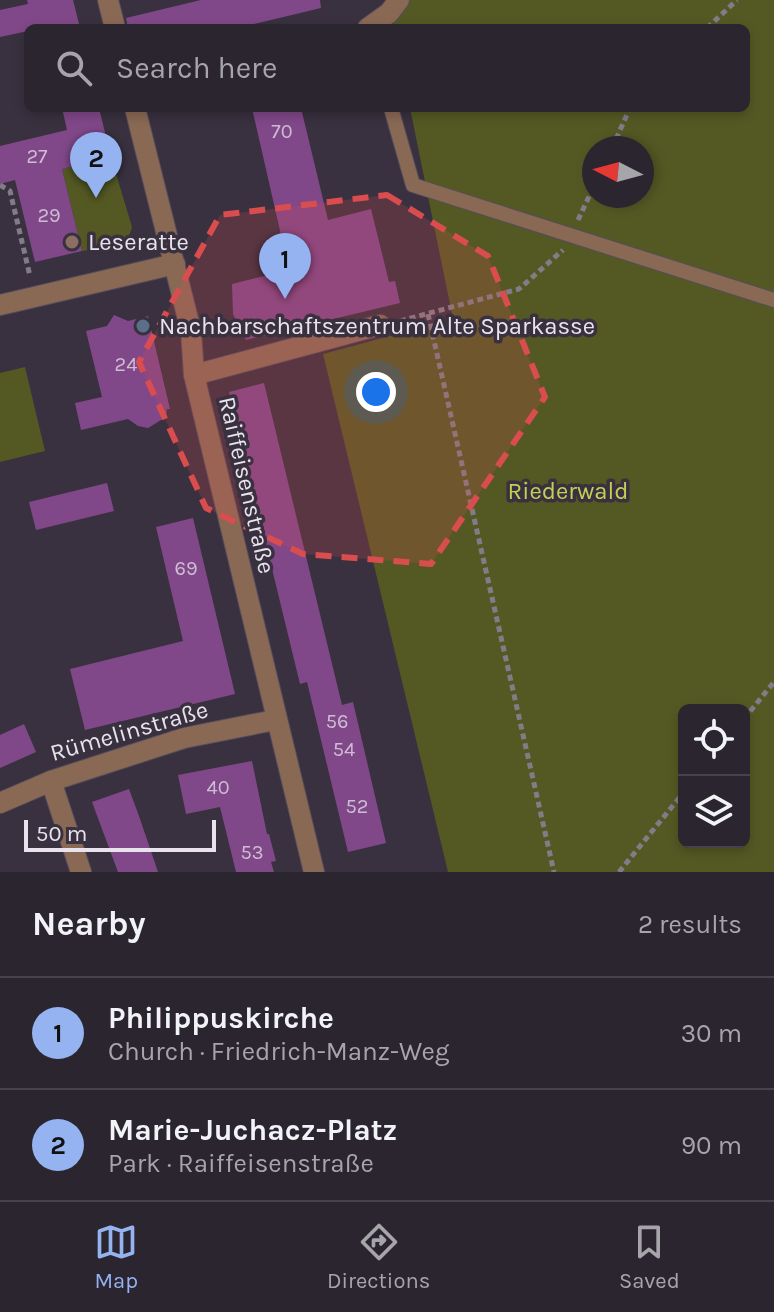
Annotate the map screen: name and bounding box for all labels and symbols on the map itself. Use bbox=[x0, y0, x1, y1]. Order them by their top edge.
house number: 70 bbox=[271, 120, 293, 143]
pin: 2 bbox=[70, 132, 122, 198]
north arrow bbox=[582, 136, 654, 208]
house number: 27 bbox=[27, 145, 48, 168]
house number: 29 bbox=[37, 204, 61, 227]
place label: Leseratte bbox=[88, 228, 189, 256]
marker: Leseratte bbox=[63, 233, 81, 251]
pin: 1 bbox=[259, 233, 311, 299]
place label: Nachbarschaftszentrum Alte Sparkasse bbox=[159, 312, 595, 340]
marker: Nachbarschaftszentrum Alte Sparkasse bbox=[134, 317, 152, 335]
house number: 24 bbox=[115, 353, 137, 376]
your location bbox=[356, 372, 396, 412]
street label: Raiffeisenstraße bbox=[213, 394, 281, 576]
park label: Riederwald bbox=[508, 477, 628, 505]
house number: 69 bbox=[174, 557, 198, 580]
street label: Rümelinstraße bbox=[47, 695, 211, 767]
house number: 56 bbox=[326, 710, 348, 733]
house number: 54 bbox=[333, 738, 355, 761]
house number: 40 bbox=[206, 776, 230, 799]
house number: 52 bbox=[346, 795, 368, 818]
scale bar bbox=[24, 816, 216, 852]
house number: 53 bbox=[240, 841, 264, 864]

